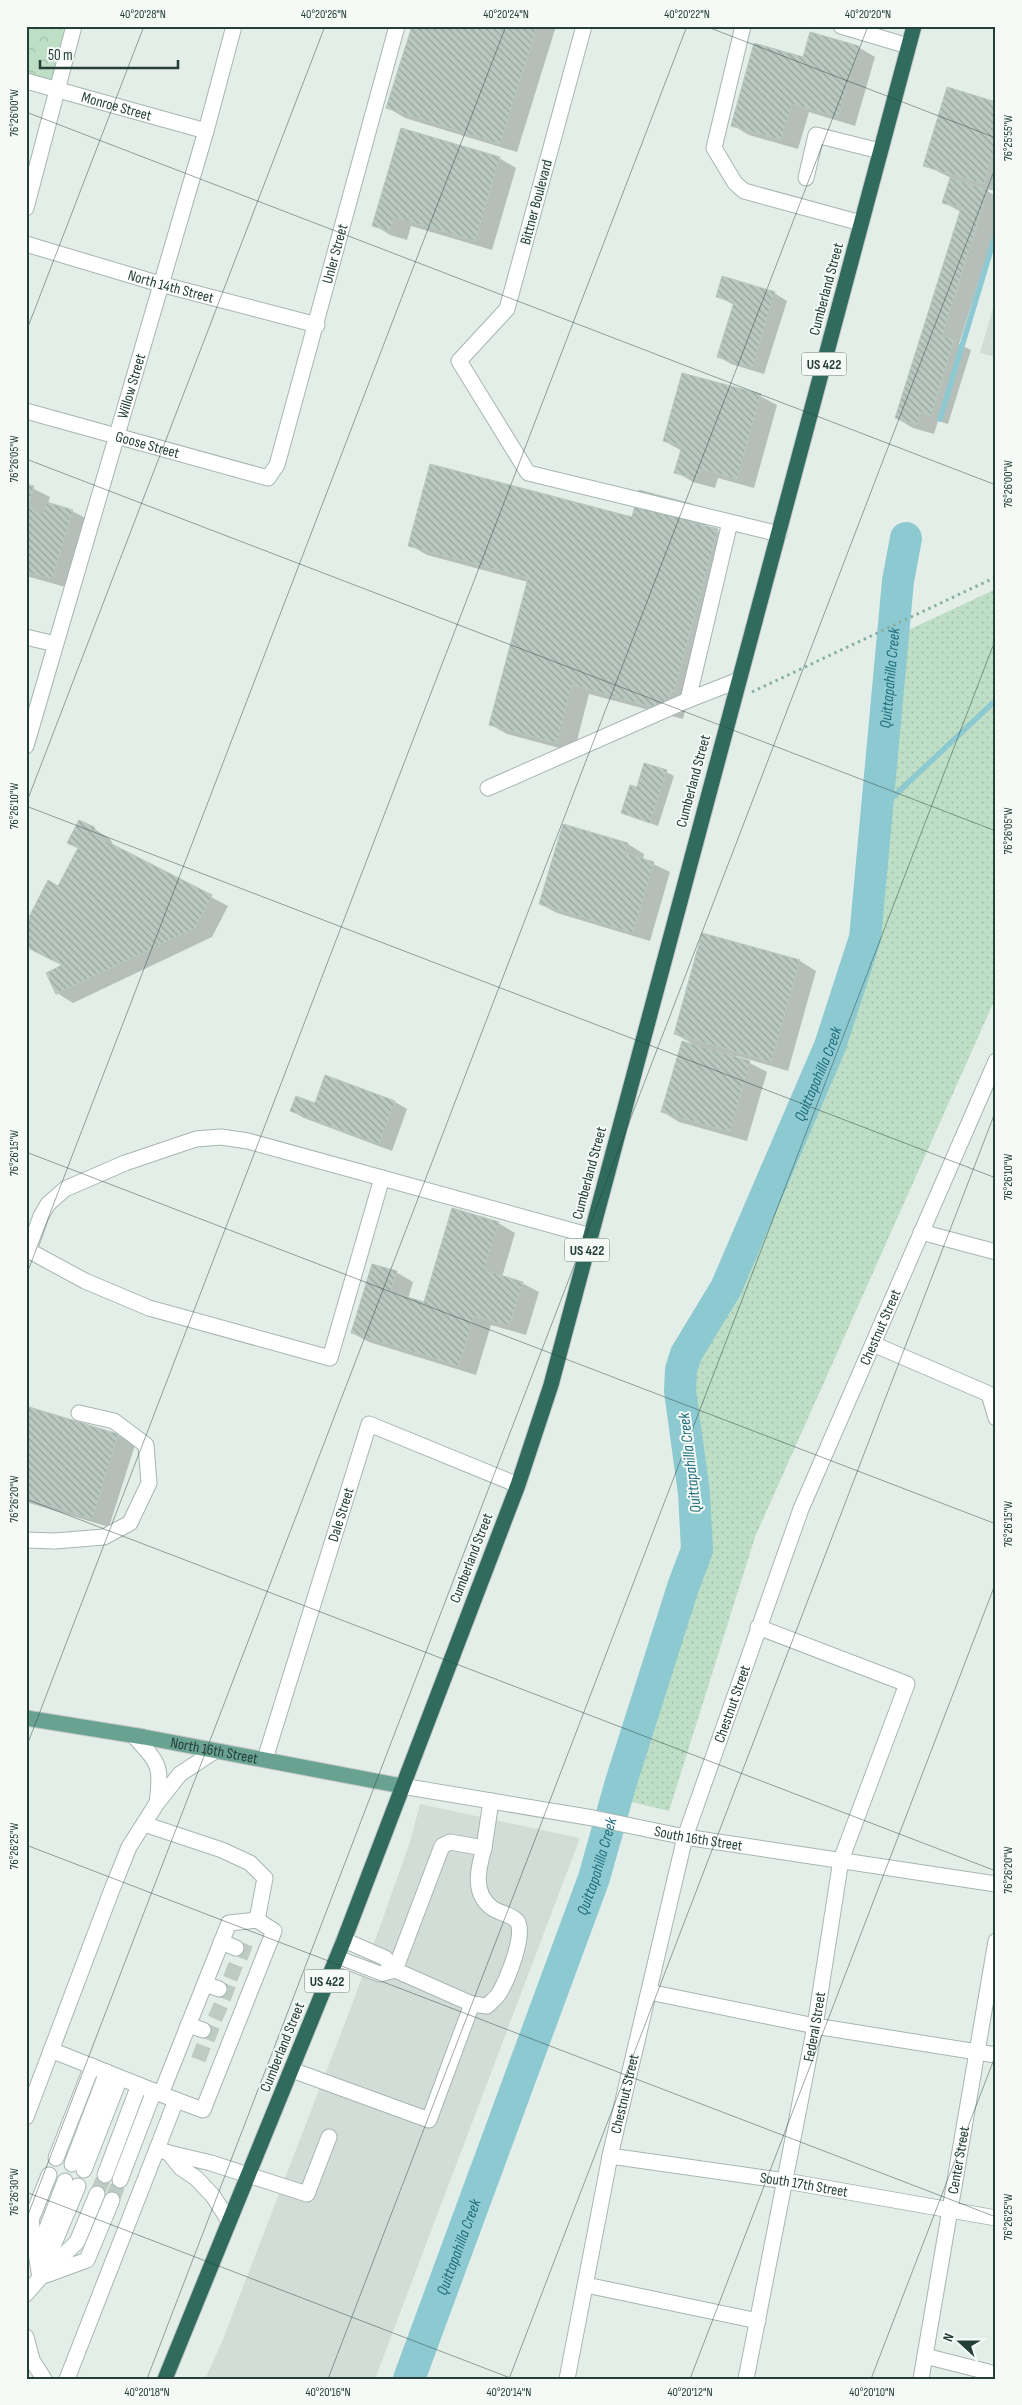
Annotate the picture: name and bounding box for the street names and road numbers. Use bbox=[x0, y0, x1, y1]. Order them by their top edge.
street label: Monroe Street bbox=[79, 88, 154, 126]
street label: Bittner Boulevard bbox=[516, 158, 557, 247]
street label: Unler Street bbox=[318, 221, 353, 286]
street label: Cumberland Street bbox=[805, 240, 848, 337]
street label: North 14th Street bbox=[125, 266, 216, 308]
street label: Willow Street bbox=[113, 351, 150, 421]
road number: US 422 bbox=[802, 352, 846, 376]
street label: Goose Street bbox=[113, 427, 182, 463]
street label: Cumberland Street bbox=[672, 732, 715, 829]
street label: Cumberland Street bbox=[568, 1124, 611, 1221]
road number: US 422 bbox=[564, 1238, 610, 1262]
street label: Chestnut Street bbox=[856, 1286, 906, 1368]
street label: Dale Street bbox=[324, 1485, 359, 1544]
street label: Cumberland Street bbox=[446, 1510, 498, 1606]
street label: Chestnut Street bbox=[710, 1662, 755, 1745]
street label: North 16th Street bbox=[169, 1733, 260, 1769]
street label: South 16th Street bbox=[652, 1822, 744, 1856]
road number: US 422 bbox=[304, 1970, 350, 1992]
street label: Federal Street bbox=[799, 1990, 830, 2063]
street label: Cumberland Street bbox=[256, 1999, 309, 2095]
street label: Chestnut Street bbox=[607, 2052, 644, 2136]
street label: Center Street bbox=[944, 2124, 974, 2196]
street label: South 17th Street bbox=[759, 2168, 850, 2202]

